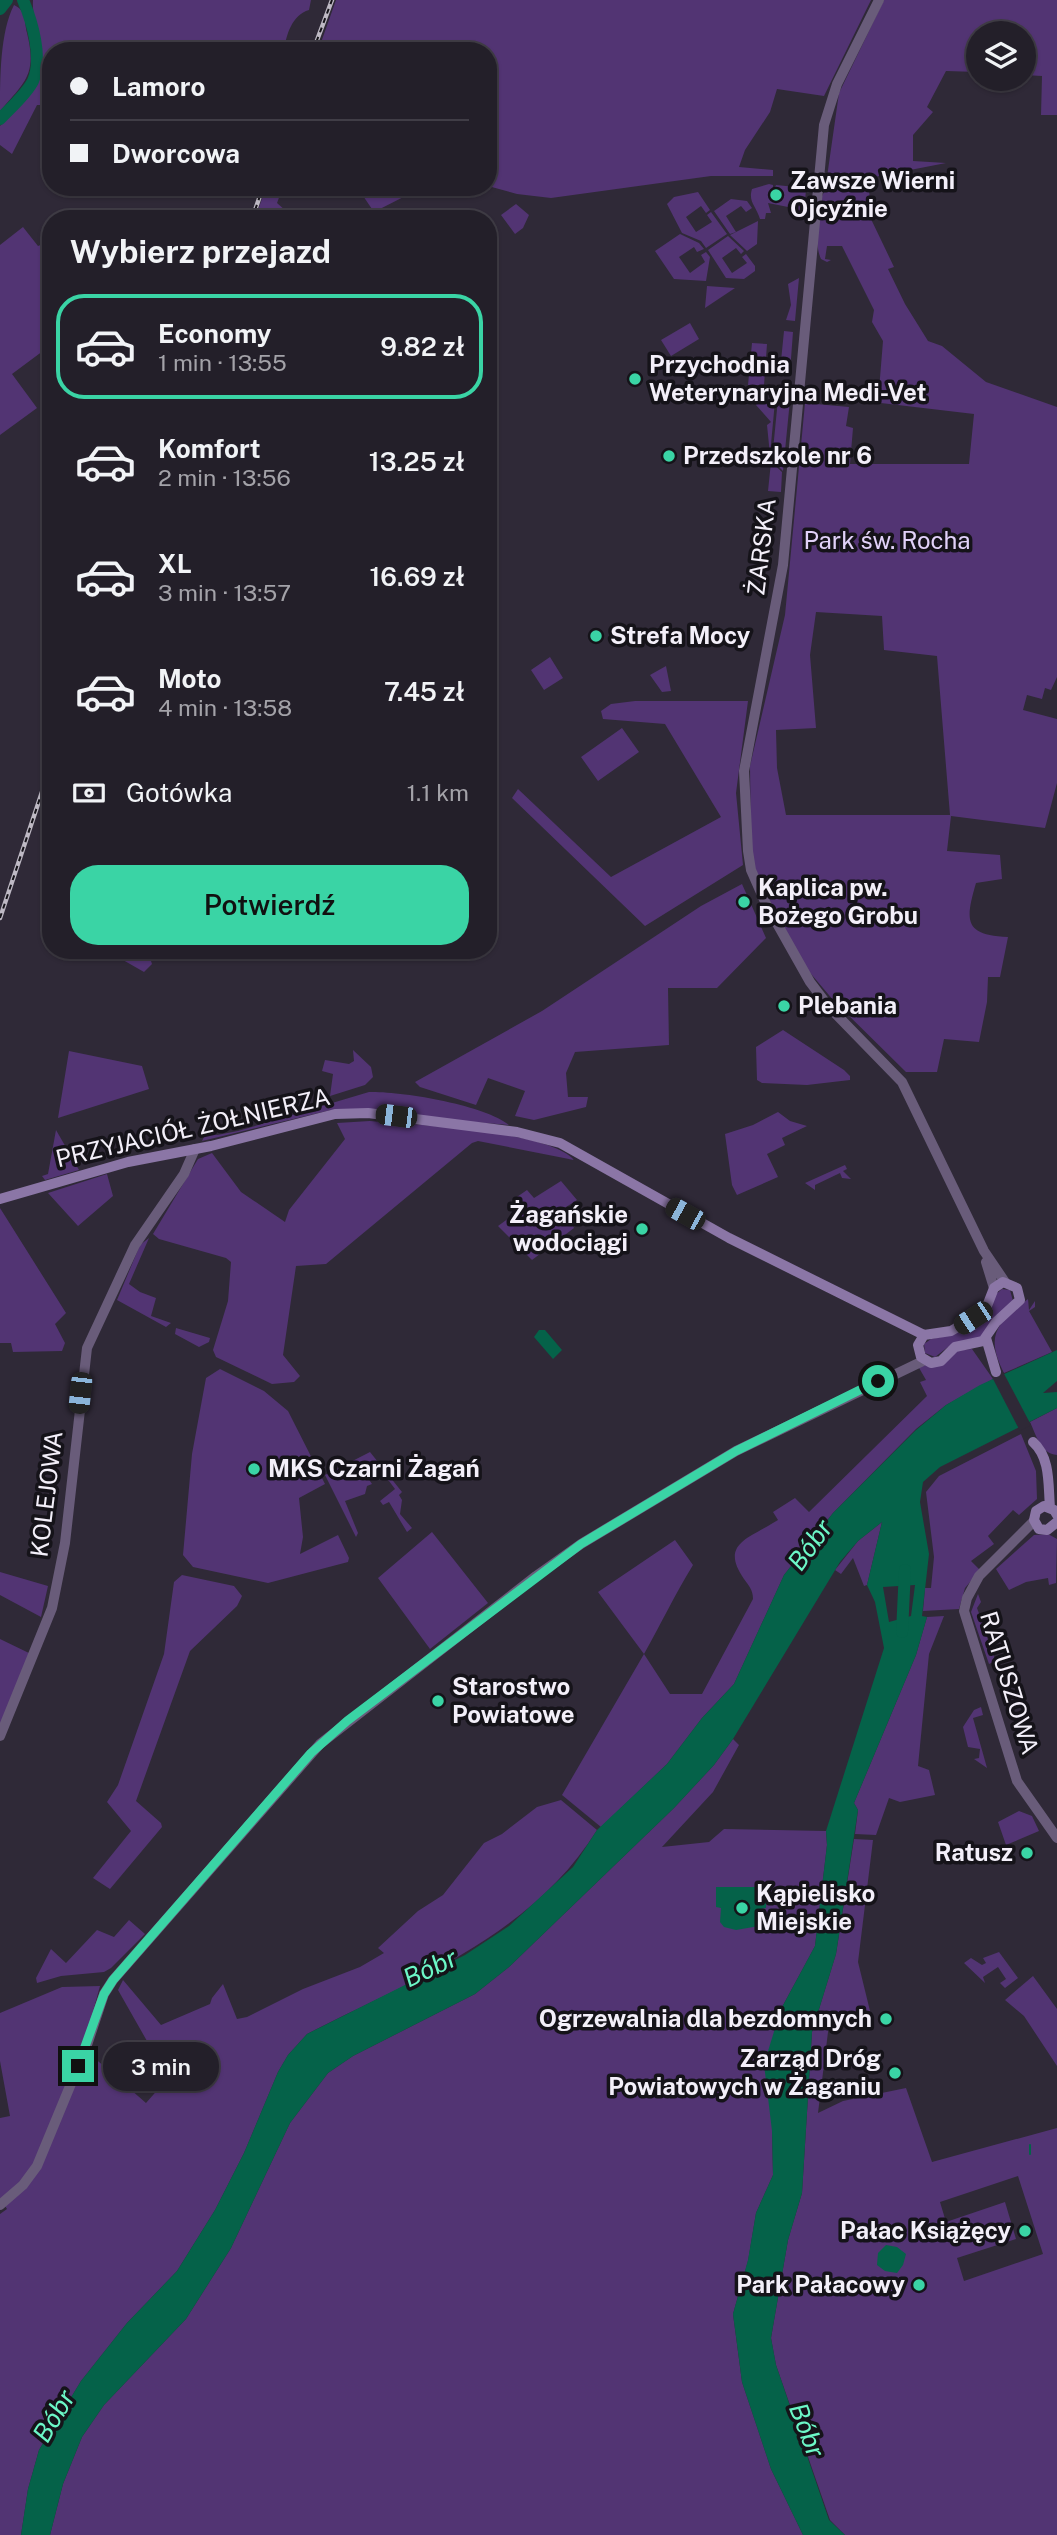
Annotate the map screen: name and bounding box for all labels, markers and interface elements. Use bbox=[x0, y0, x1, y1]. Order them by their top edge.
map controls bbox=[966, 21, 1036, 91]
button: layers bbox=[966, 21, 1036, 91]
text: Lamoro bbox=[112, 71, 205, 102]
text: Dworcowa bbox=[112, 138, 240, 169]
place label: Zawsze Wierni Ojcyźnie bbox=[790, 166, 955, 222]
marker: Zawsze Wierni Ojcyźnie bbox=[768, 187, 784, 203]
text: Wybierz przejazd bbox=[70, 233, 331, 270]
icon: car bbox=[74, 315, 137, 378]
text: Economy bbox=[158, 318, 271, 349]
text: 9.82 zł bbox=[380, 331, 465, 362]
text: 1 min · 13:55 bbox=[158, 349, 287, 376]
place label: Przychodnia Weterynaryjna Medi-Vet bbox=[649, 350, 926, 406]
marker: Przychodnia Weterynaryjna Medi-Vet bbox=[627, 371, 643, 387]
icon: car bbox=[74, 430, 137, 493]
text: Komfort bbox=[158, 433, 260, 464]
place label: Przedszkole nr 6 bbox=[683, 441, 872, 469]
text: 13.25 zł bbox=[369, 446, 465, 477]
marker: Przedszkole nr 6 bbox=[661, 448, 677, 464]
text: 2 min · 13:56 bbox=[158, 464, 291, 491]
street label: ŻARSKA bbox=[741, 497, 781, 597]
park label: Park św. Rocha bbox=[803, 526, 971, 554]
icon: car bbox=[74, 545, 137, 608]
text: XL bbox=[158, 548, 192, 579]
text: 16.69 zł bbox=[369, 561, 465, 592]
text: 3 min · 13:57 bbox=[158, 579, 291, 606]
place label: Strefa Mocy bbox=[610, 621, 751, 649]
marker: Strefa Mocy bbox=[588, 628, 604, 644]
icon: car bbox=[74, 660, 137, 723]
text: Moto bbox=[158, 663, 221, 694]
text: 7.45 zł bbox=[384, 676, 465, 707]
text: 4 min · 13:58 bbox=[158, 694, 292, 721]
icon: cash bbox=[70, 774, 108, 812]
text: Gotówka bbox=[126, 777, 232, 808]
text: 1.1 km bbox=[407, 779, 469, 806]
button: Potwierdź bbox=[70, 865, 469, 945]
place label: Kaplica pw. Bożego Grobu bbox=[758, 873, 918, 929]
marker: Kaplica pw. Bożego Grobu bbox=[736, 894, 752, 910]
place label: Plebania bbox=[798, 991, 897, 1019]
marker: Plebania bbox=[776, 998, 792, 1014]
street label: PRZYJACIÓŁ ŻOŁNIERZA bbox=[53, 1082, 333, 1172]
car bbox=[374, 1103, 419, 1129]
car bbox=[662, 1195, 709, 1233]
place label: Żagańskie wodociągi bbox=[509, 1200, 628, 1256]
marker: Żagańskie wodociągi bbox=[634, 1221, 650, 1237]
car bbox=[950, 1298, 997, 1338]
route start bbox=[862, 1365, 894, 1397]
car bbox=[68, 1371, 93, 1415]
street label: KOLEJOWA bbox=[24, 1429, 68, 1559]
place label: MKS Czarni Żagań bbox=[268, 1454, 480, 1482]
marker: MKS Czarni Żagań bbox=[246, 1461, 262, 1477]
water label: Bóbr bbox=[781, 1513, 839, 1576]
street label: RATUSZOWA bbox=[975, 1608, 1045, 1758]
place label: Starostwo Powiatowe bbox=[452, 1672, 575, 1728]
marker: Starostwo Powiatowe bbox=[430, 1693, 446, 1709]
place label: Ratusz bbox=[935, 1838, 1013, 1866]
marker: Ratusz bbox=[1019, 1845, 1035, 1861]
place label: Kąpielisko Miejskie bbox=[756, 1879, 875, 1935]
marker: Kąpielisko Miejskie bbox=[734, 1900, 750, 1916]
water label: Bóbr bbox=[398, 1942, 462, 1993]
place label: Ogrzewalnia dla bezdomnych bbox=[539, 2004, 872, 2032]
marker: Ogrzewalnia dla bezdomnych bbox=[878, 2011, 894, 2027]
callout: 3 min bbox=[102, 2042, 218, 2090]
place label: Zarząd Dróg Powiatowych w Żaganiu bbox=[608, 2044, 881, 2100]
route end bbox=[62, 2050, 94, 2082]
text: 3 min bbox=[131, 2053, 191, 2080]
marker: Zarząd Dróg Powiatowych w Żaganiu bbox=[887, 2065, 903, 2081]
place label: Pałac Książęcy bbox=[840, 2216, 1011, 2244]
marker: Pałac Książęcy bbox=[1017, 2223, 1033, 2239]
place label: Park Pałacowy bbox=[736, 2270, 905, 2298]
marker: Park Pałacowy bbox=[911, 2277, 927, 2293]
water label: Bóbr bbox=[26, 2384, 81, 2448]
water label: Bóbr bbox=[783, 2398, 832, 2462]

